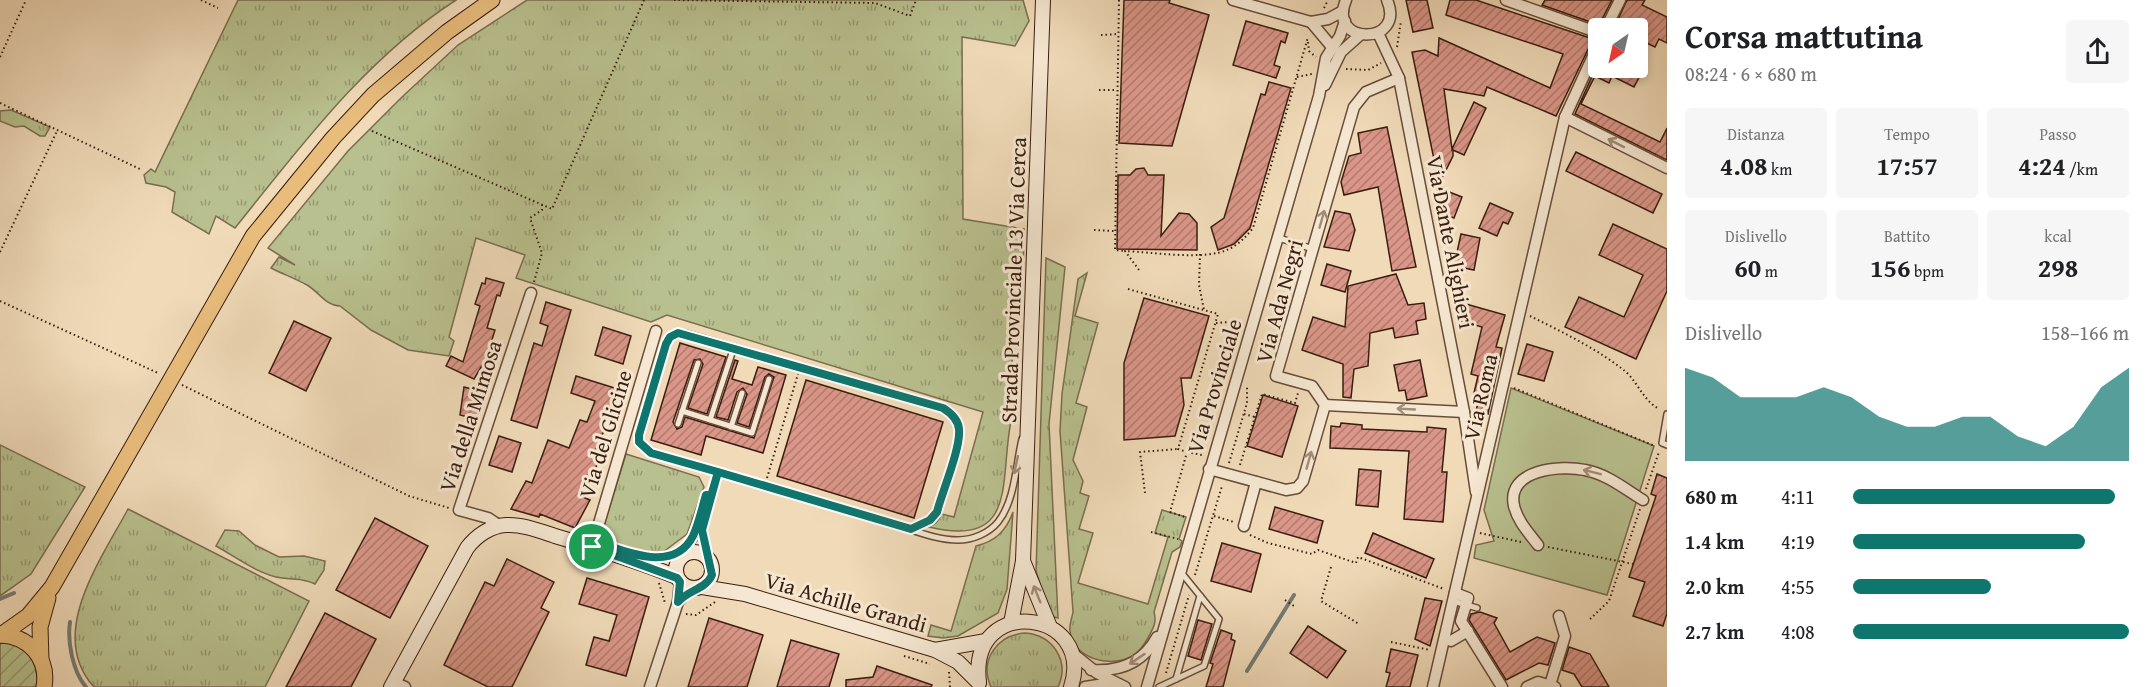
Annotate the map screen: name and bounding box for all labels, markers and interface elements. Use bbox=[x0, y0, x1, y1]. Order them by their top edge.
text: Corsa mattutina bbox=[1685, 12, 1923, 60]
north arrow bbox=[1588, 18, 1648, 78]
map controls bbox=[1588, 18, 1648, 78]
button: share bbox=[2066, 20, 2129, 83]
text: 08:24 · 6 × 680 m bbox=[1685, 59, 1817, 88]
text: Distanza bbox=[1727, 122, 1785, 146]
text: Tempo bbox=[1884, 122, 1930, 146]
text: Passo bbox=[2039, 122, 2077, 146]
street label: Strada Provinciale 13 Via Cerca bbox=[992, 136, 1034, 424]
one-way arrow bbox=[1607, 136, 1625, 148]
text: 4.08 bbox=[1720, 146, 1768, 185]
text: 17:57 bbox=[1876, 146, 1938, 185]
text: 4:24 bbox=[2018, 146, 2066, 185]
street label: Via Dante Alighieri bbox=[1419, 153, 1483, 331]
text: km bbox=[1768, 157, 1792, 181]
text: /km bbox=[2066, 157, 2098, 181]
one-way arrow bbox=[1317, 210, 1328, 229]
text: Dislivello bbox=[1725, 224, 1787, 248]
text: Battito bbox=[1884, 224, 1930, 248]
text: kcal bbox=[2044, 224, 2072, 248]
street label: Via Ada Negri bbox=[1247, 235, 1311, 367]
text: 60 bbox=[1734, 248, 1761, 287]
text: 156 bbox=[1870, 248, 1910, 287]
text: 298 bbox=[2038, 248, 2078, 287]
text: m bbox=[1761, 259, 1778, 283]
text: bpm bbox=[1910, 259, 1944, 283]
street label: Via Provinciale bbox=[1178, 315, 1250, 457]
text: Dislivello bbox=[1685, 318, 1762, 347]
text: 158–166 m bbox=[2041, 318, 2129, 347]
street label: Via della Mimosa bbox=[430, 335, 510, 496]
street label: Via Roma bbox=[1455, 350, 1506, 444]
street label: Via del Glicine bbox=[570, 366, 640, 502]
one-way arrow bbox=[1396, 403, 1416, 414]
one-way arrow bbox=[1304, 451, 1315, 470]
one-way arrow bbox=[1010, 455, 1022, 474]
one-way arrow bbox=[1583, 465, 1602, 477]
text: 680 m bbox=[1685, 482, 1738, 511]
text: 4:11 bbox=[1781, 482, 1815, 511]
pin bbox=[566, 521, 617, 572]
text: 1.4 km bbox=[1685, 527, 1744, 556]
text: 4:19 bbox=[1781, 527, 1815, 556]
icon: arrive bbox=[575, 530, 608, 563]
street label: Via Achille Grandi bbox=[761, 564, 931, 640]
text: 2.0 km bbox=[1685, 572, 1744, 601]
text: 4:55 bbox=[1781, 572, 1815, 601]
one-way arrow bbox=[1031, 585, 1042, 604]
text: 2.7 km bbox=[1685, 617, 1744, 646]
text: 4:08 bbox=[1781, 617, 1815, 646]
one-way arrow bbox=[1130, 653, 1146, 665]

